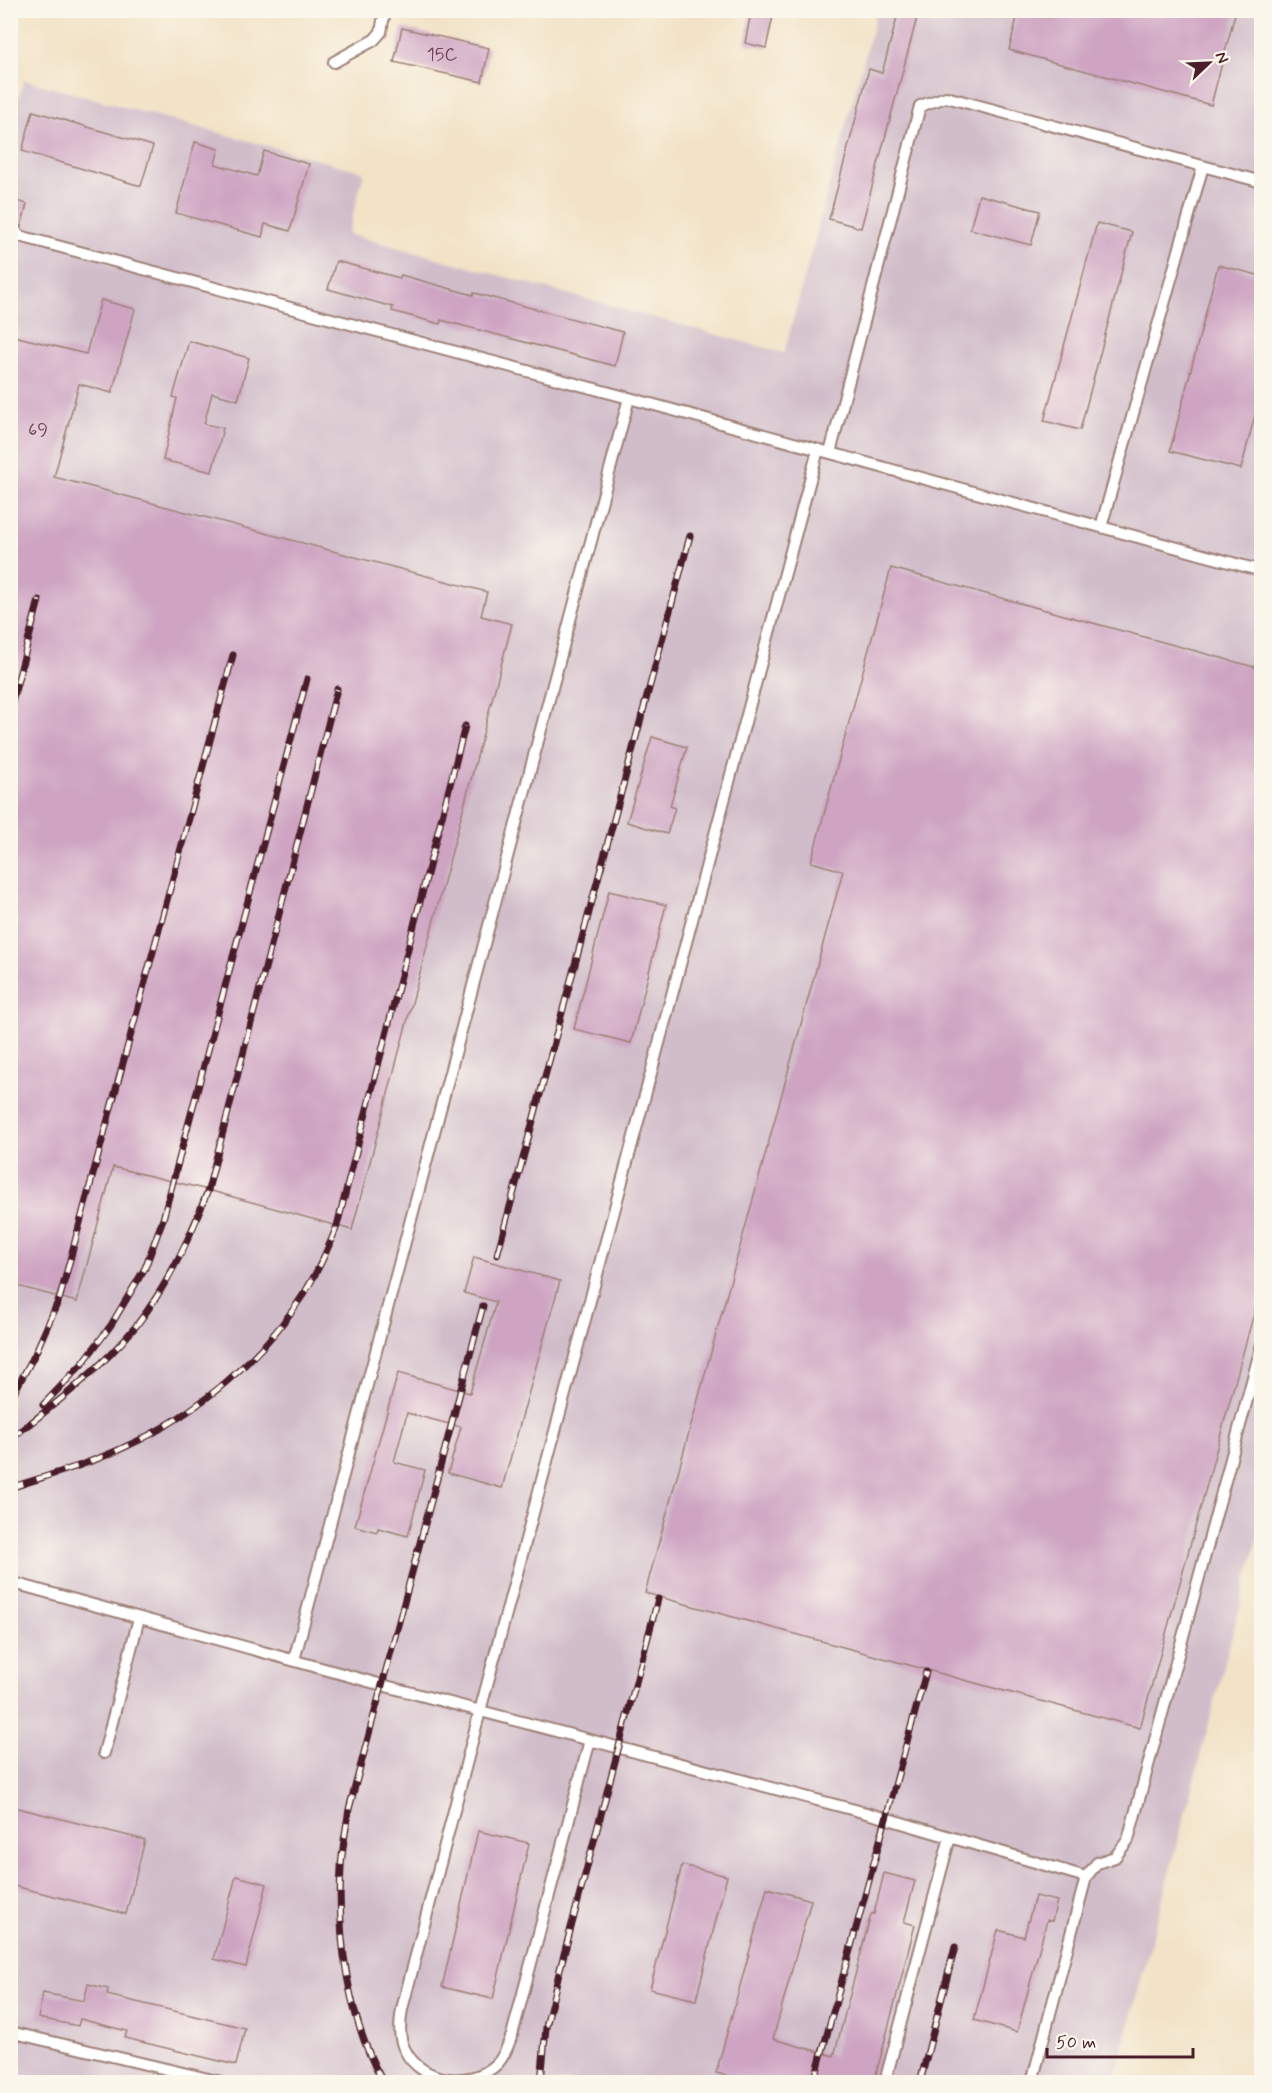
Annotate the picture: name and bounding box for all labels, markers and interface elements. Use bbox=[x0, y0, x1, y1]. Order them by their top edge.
north arrow bbox=[1179, 33, 1239, 93]
house number: 15C bbox=[427, 43, 457, 67]
text: N bbox=[1210, 49, 1233, 67]
house number: 69 bbox=[28, 418, 48, 442]
scale bar bbox=[1047, 2021, 1192, 2059]
text: 50 m bbox=[1056, 2031, 1096, 2055]

